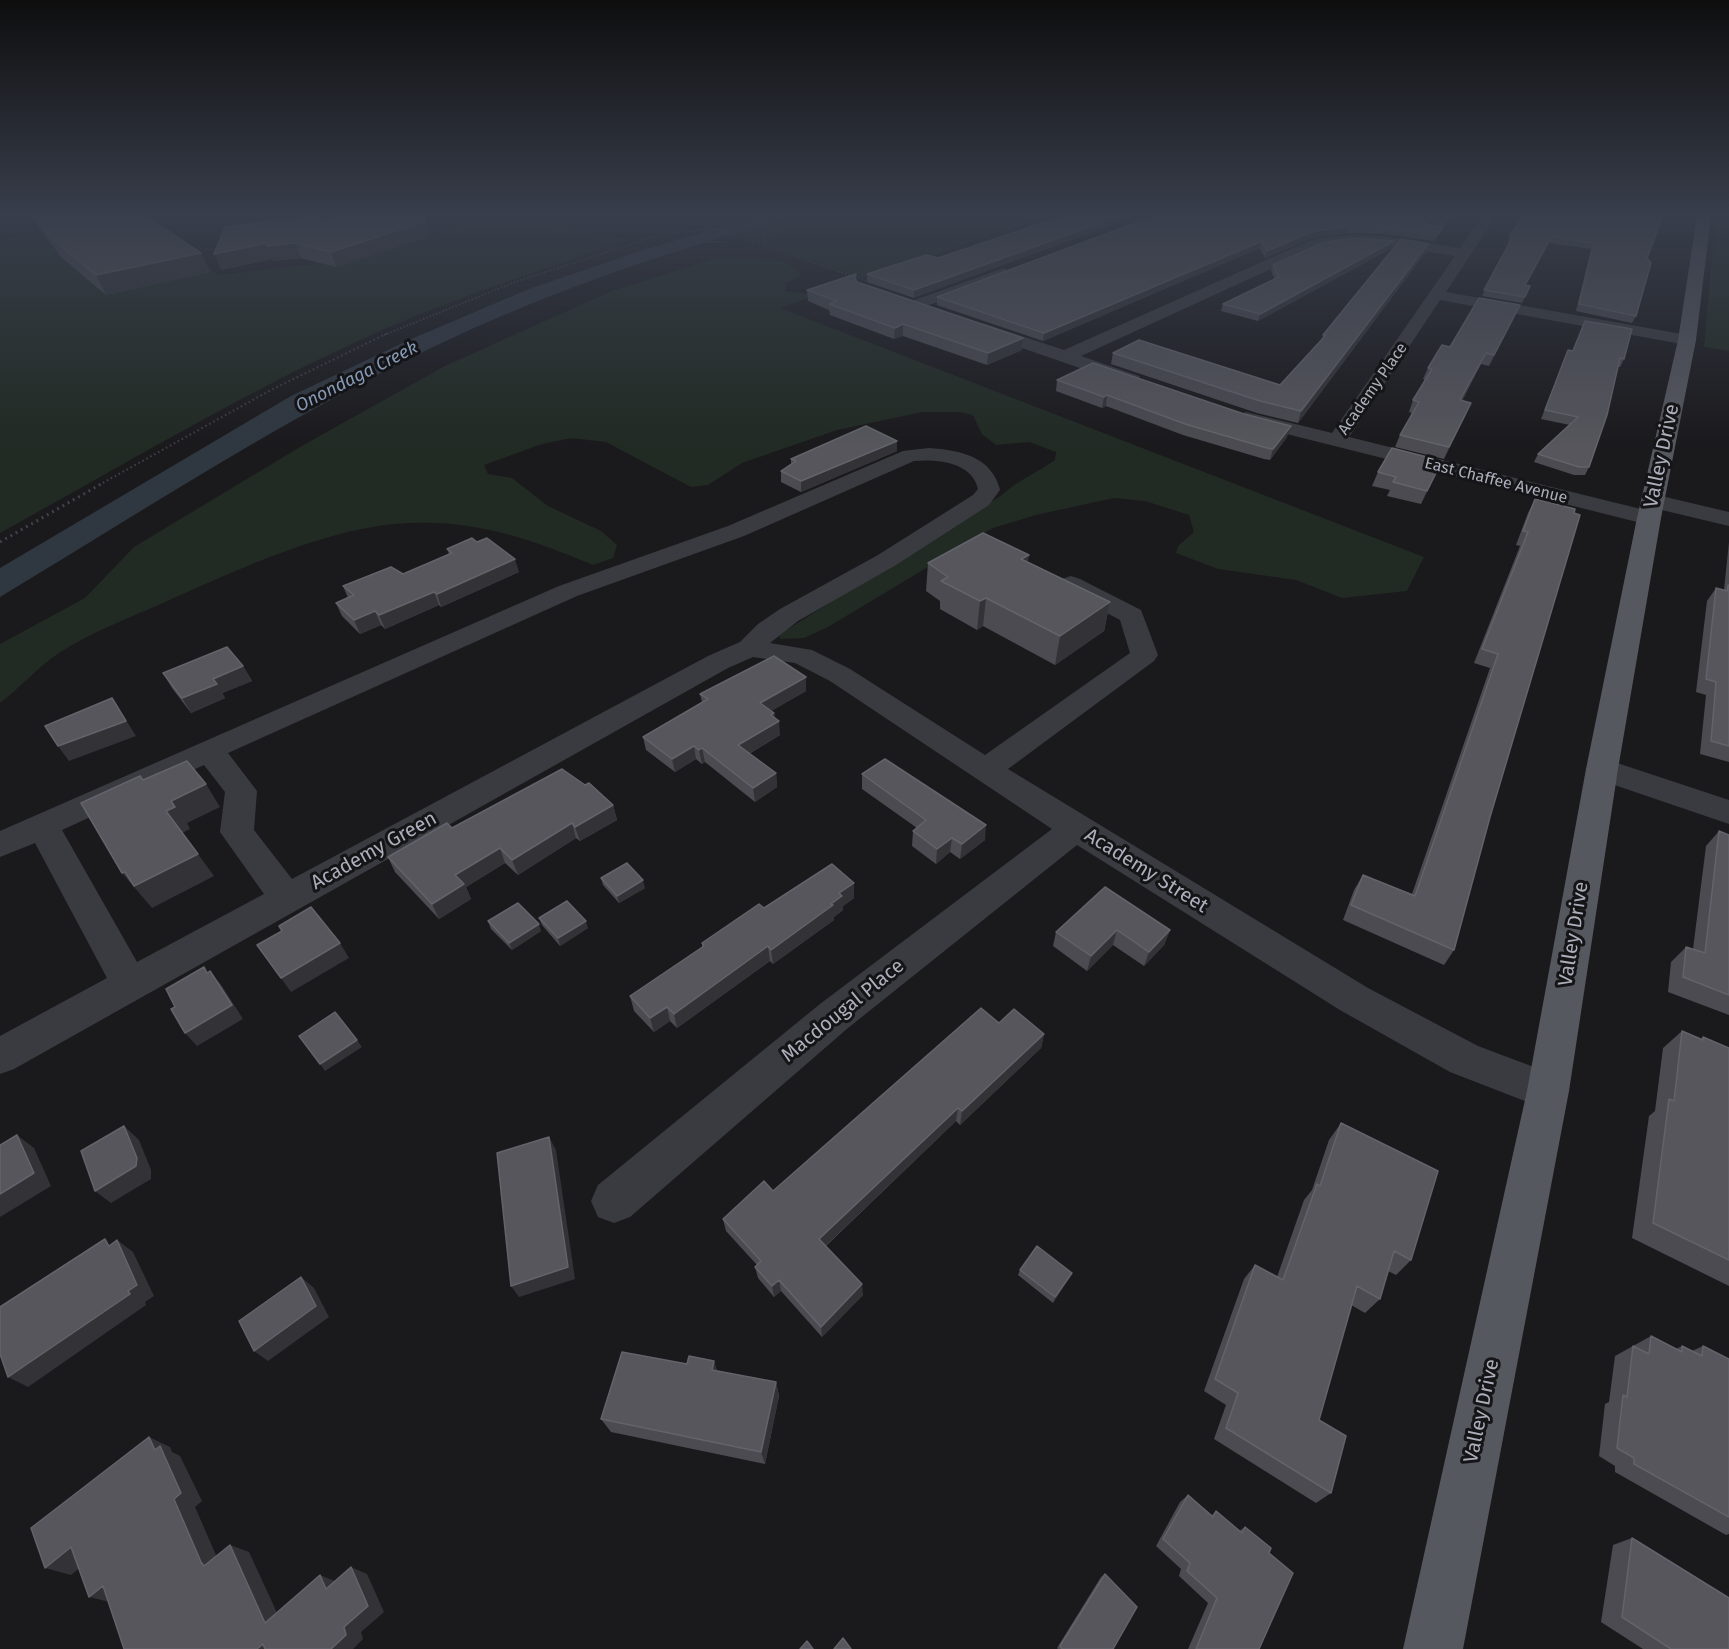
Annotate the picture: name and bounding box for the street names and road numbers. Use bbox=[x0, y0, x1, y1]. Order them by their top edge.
street label: Academy Place bbox=[1334, 339, 1412, 439]
street label: Valley Drive bbox=[1639, 402, 1685, 510]
street label: East Chaffee Avenue bbox=[1423, 454, 1569, 508]
street label: Academy Green bbox=[307, 807, 441, 895]
street label: Academy Street bbox=[1080, 823, 1212, 919]
street label: Valley Drive bbox=[1554, 880, 1594, 988]
street label: Macdougal Place bbox=[777, 954, 909, 1068]
street label: Valley Drive bbox=[1459, 1357, 1505, 1465]

